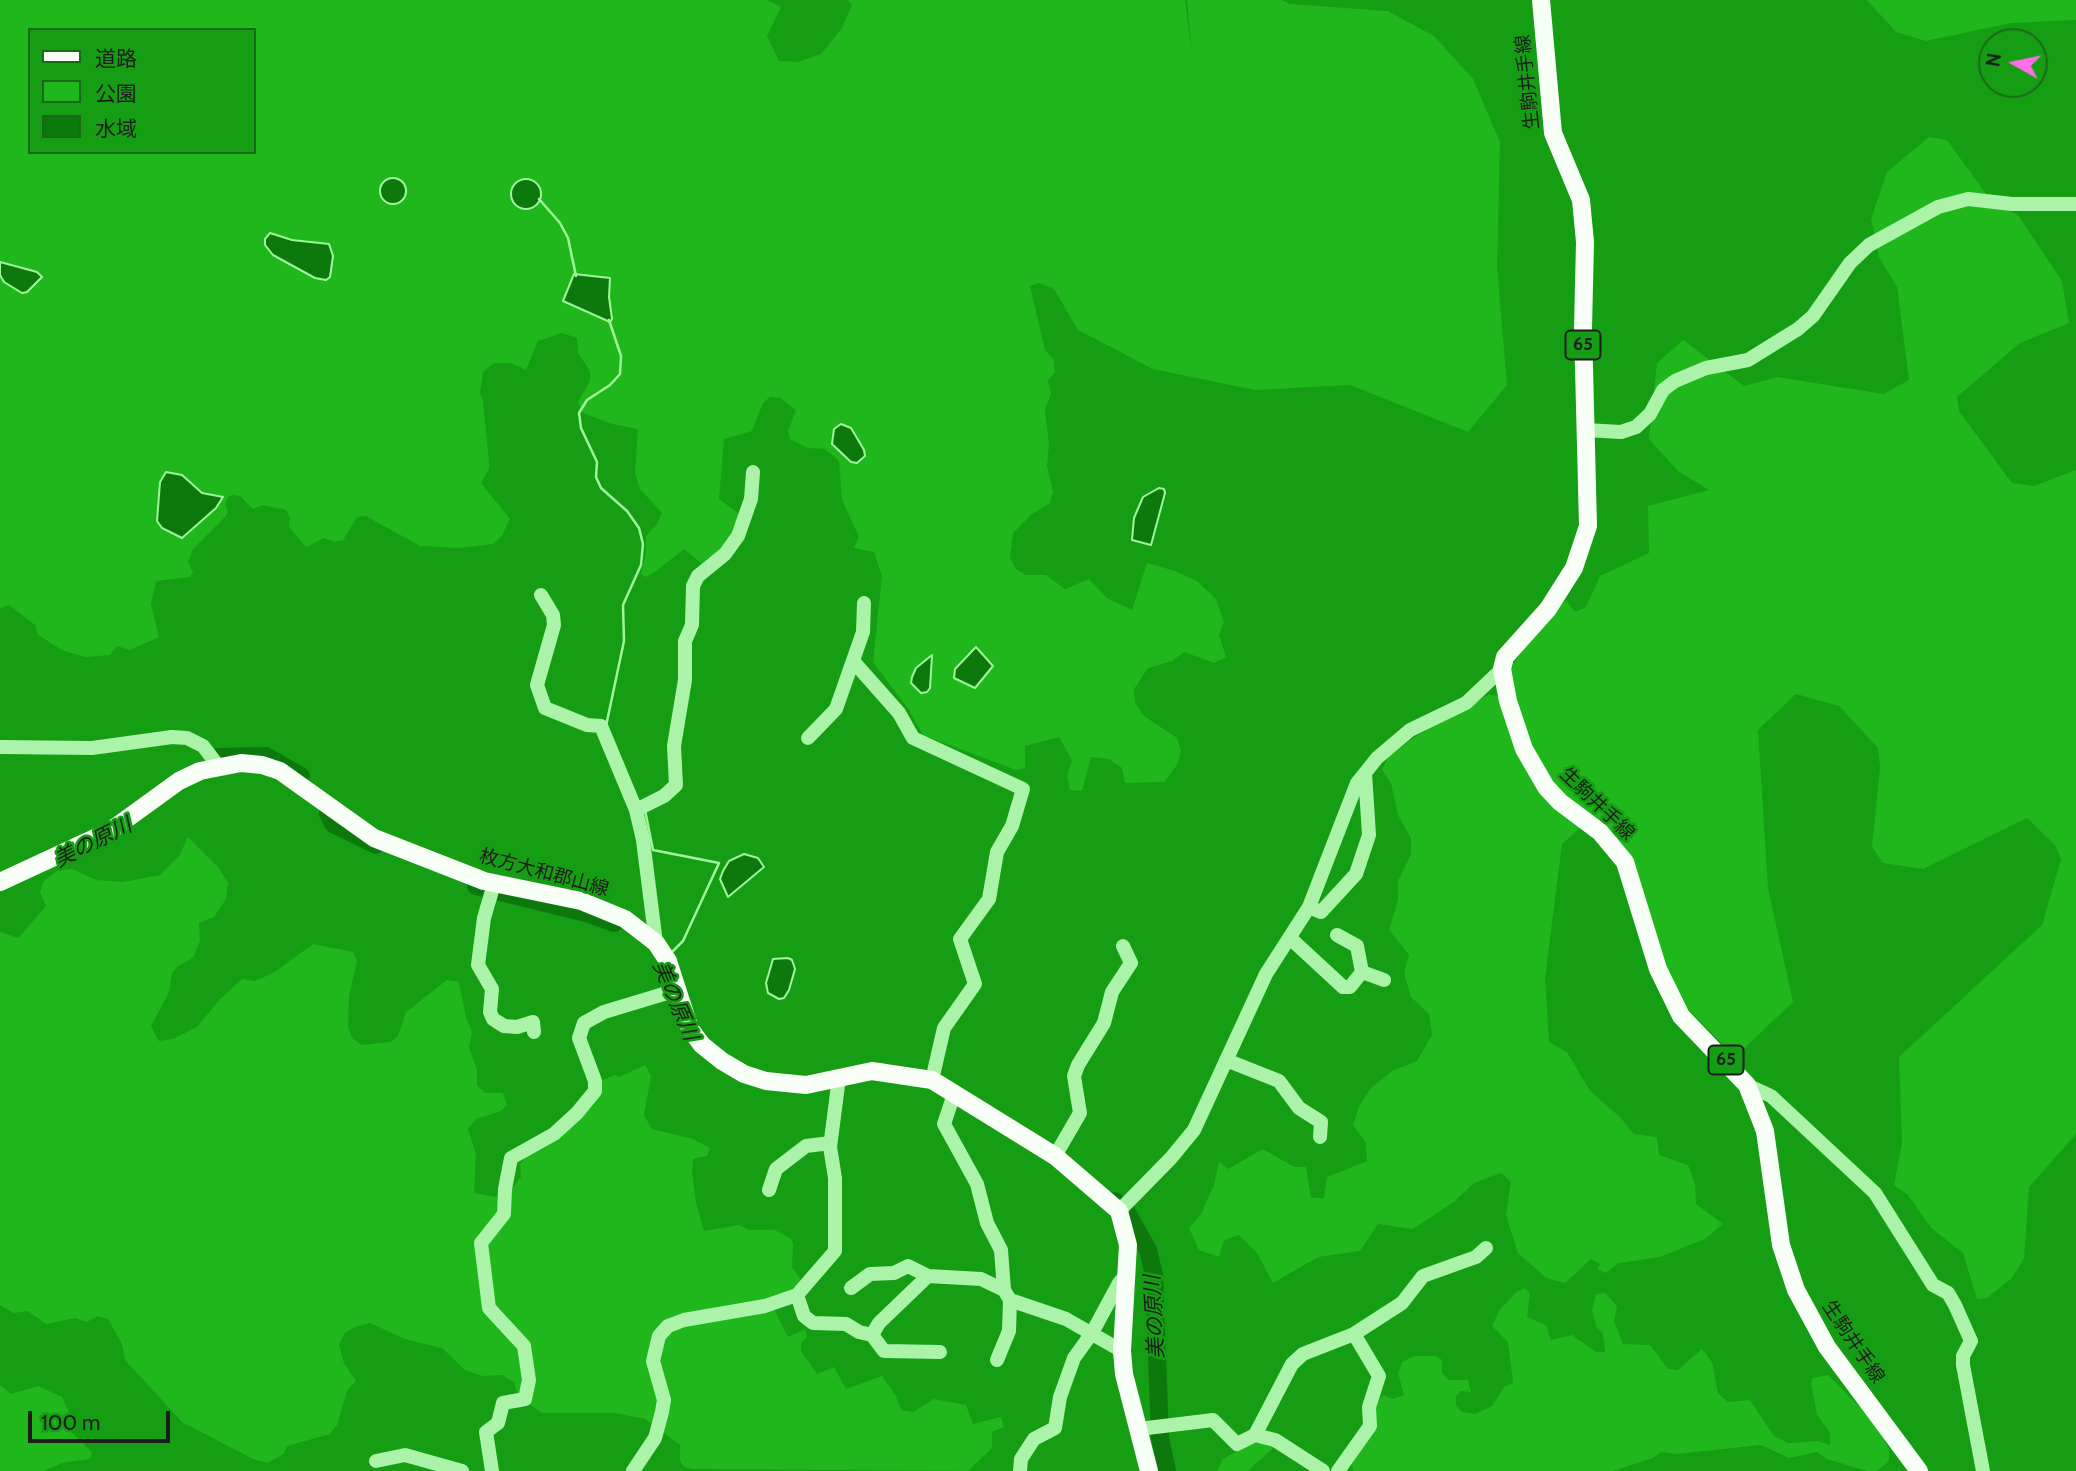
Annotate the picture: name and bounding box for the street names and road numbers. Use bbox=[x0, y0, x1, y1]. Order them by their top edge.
street label: 生駒井手線 bbox=[1512, 34, 1544, 130]
road number: 65 bbox=[1566, 330, 1600, 360]
street label: 生駒井手線 bbox=[1555, 763, 1639, 845]
street label: 枚方大和郡山線 bbox=[477, 845, 611, 901]
road number: 65 bbox=[1708, 1045, 1744, 1074]
street label: 生駒井手線 bbox=[1817, 1296, 1889, 1388]

